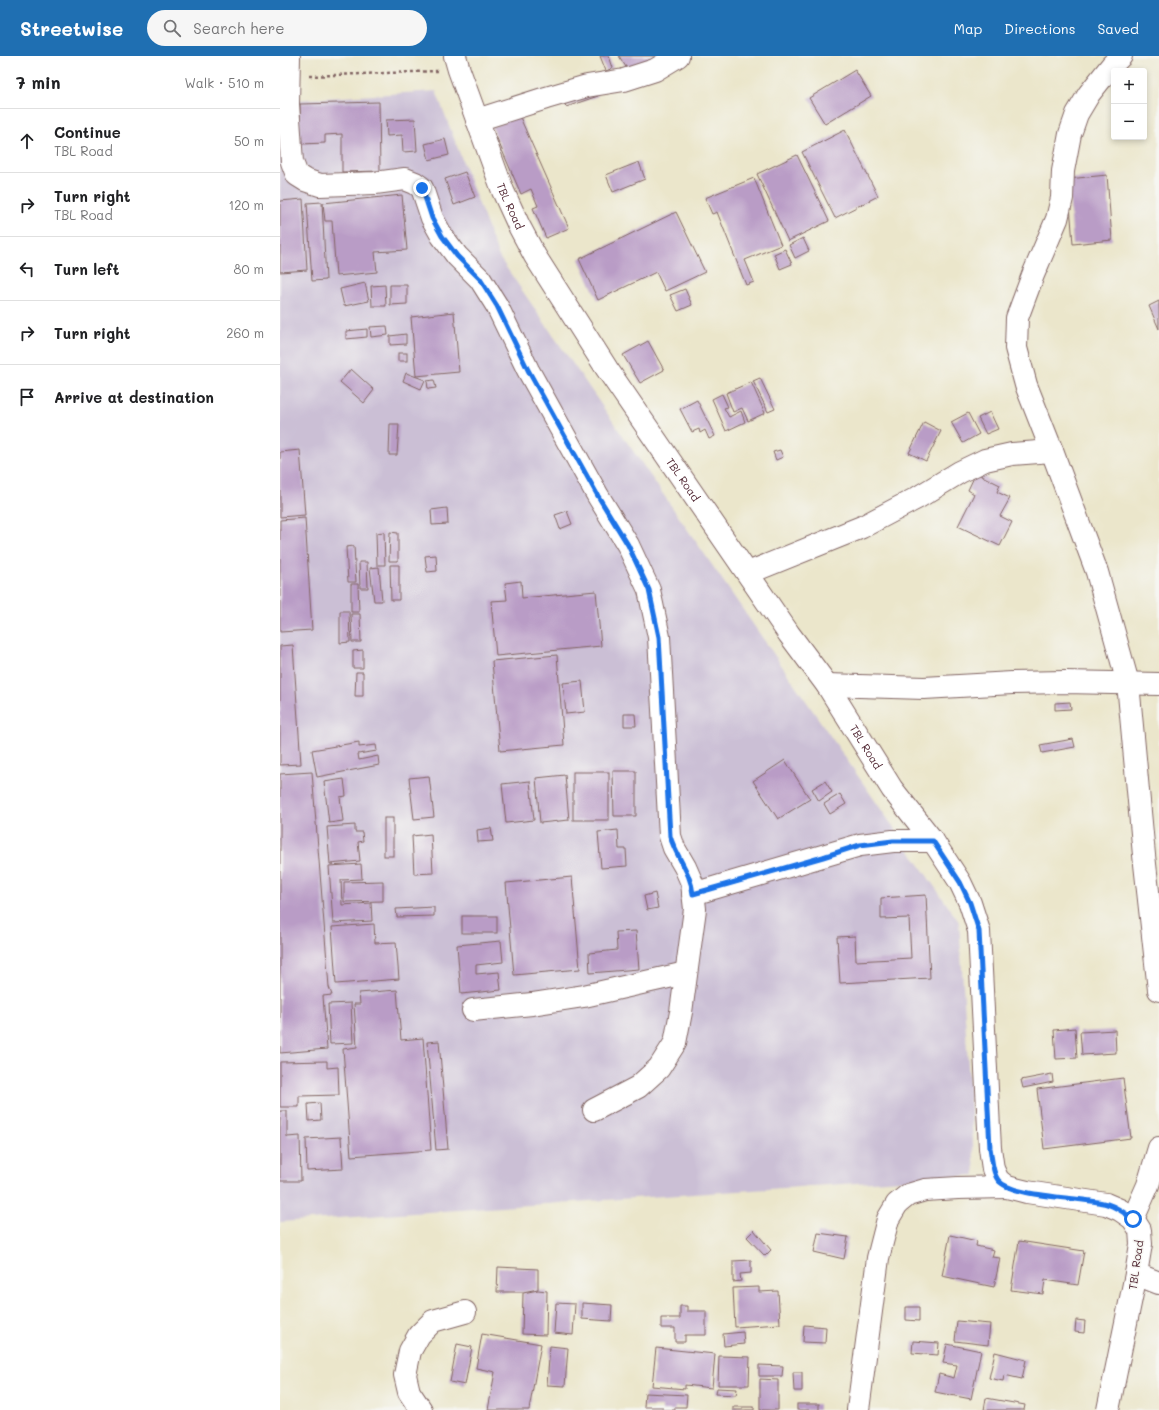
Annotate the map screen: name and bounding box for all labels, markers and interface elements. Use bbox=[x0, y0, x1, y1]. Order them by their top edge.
search box bbox=[147, 10, 427, 46]
text: Streetwise bbox=[20, 16, 123, 41]
icon: search bbox=[161, 17, 183, 39]
text: Search here bbox=[193, 18, 285, 38]
text: Map bbox=[954, 19, 982, 38]
text: Directions bbox=[1004, 19, 1075, 38]
text: Saved bbox=[1097, 19, 1139, 38]
map controls bbox=[1111, 68, 1147, 140]
button: + bbox=[1111, 68, 1147, 104]
text: 7 min bbox=[16, 71, 61, 93]
text: Walk · 510 m bbox=[184, 74, 264, 91]
button: − bbox=[1111, 104, 1147, 140]
text: Continue bbox=[54, 122, 121, 142]
icon: ahead bbox=[16, 130, 38, 152]
text: 50 m bbox=[234, 132, 264, 149]
text: TBL Road bbox=[54, 142, 113, 159]
route end bbox=[413, 179, 431, 197]
street label: TBL Road bbox=[494, 181, 528, 232]
text: Turn right bbox=[54, 186, 131, 206]
icon: right bbox=[16, 194, 38, 216]
text: 120 m bbox=[228, 196, 264, 213]
text: TBL Road bbox=[54, 206, 113, 223]
icon: left bbox=[16, 258, 38, 280]
text: Turn left bbox=[54, 259, 119, 279]
text: 80 m bbox=[234, 260, 264, 277]
icon: right bbox=[16, 322, 38, 344]
text: Turn right bbox=[54, 323, 131, 343]
text: 260 m bbox=[226, 324, 264, 341]
icon: arrive bbox=[16, 386, 38, 408]
text: Arrive at destination bbox=[54, 387, 214, 407]
street label: TBL Road bbox=[663, 455, 704, 504]
street label: TBL Road bbox=[847, 722, 886, 772]
route start bbox=[1124, 1210, 1142, 1228]
street label: TBL Road bbox=[1125, 1239, 1146, 1291]

